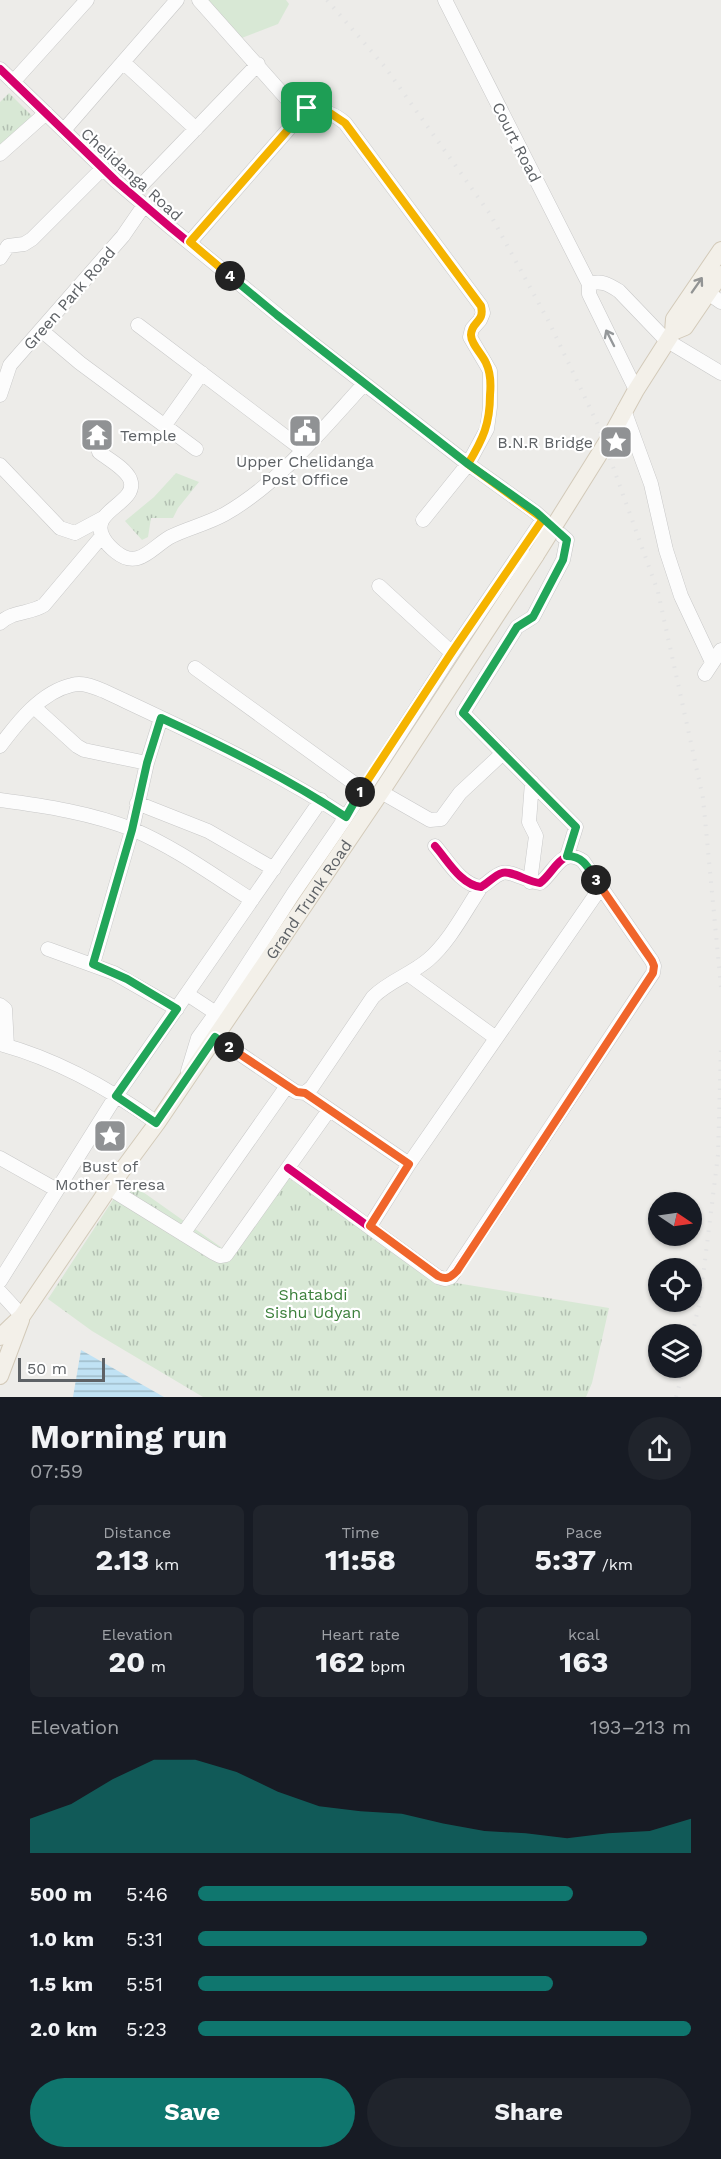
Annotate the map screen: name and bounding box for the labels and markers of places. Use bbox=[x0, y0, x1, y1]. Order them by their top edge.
pin bbox=[281, 82, 332, 133]
pin: 4 bbox=[215, 261, 245, 291]
public building icon: Upper Chelidanga Post Office bbox=[287, 413, 323, 449]
temple icon: Temple bbox=[79, 417, 115, 453]
place icon: B.N.R Bridge bbox=[598, 424, 634, 460]
place label: Temple bbox=[120, 426, 177, 445]
place label: B.N.R Bridge bbox=[497, 433, 593, 452]
place label: Upper Chelidanga Post Office bbox=[236, 452, 374, 489]
pin: 1 bbox=[345, 777, 375, 807]
pin: 3 bbox=[581, 865, 611, 895]
pin: 2 bbox=[214, 1032, 244, 1062]
place icon: Bust of Mother Teresa bbox=[92, 1118, 128, 1154]
place label: Bust of Mother Teresa bbox=[55, 1157, 165, 1194]

